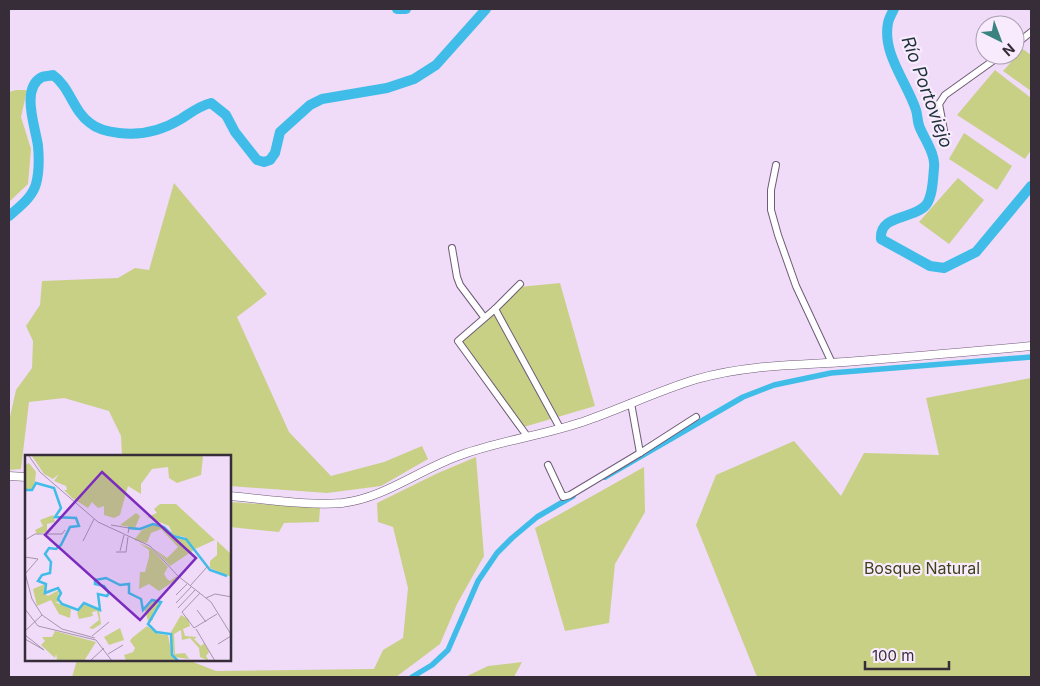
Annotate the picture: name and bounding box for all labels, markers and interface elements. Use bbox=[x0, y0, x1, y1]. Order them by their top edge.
north arrow bbox=[975, 15, 1025, 65]
water label: Río Portoviejo bbox=[898, 33, 957, 151]
text: N bbox=[999, 40, 1019, 60]
inset map bbox=[25, 455, 231, 661]
park label: Bosque Natural bbox=[864, 558, 980, 578]
scale bar bbox=[865, 638, 949, 670]
text: 100 m bbox=[872, 646, 914, 665]

